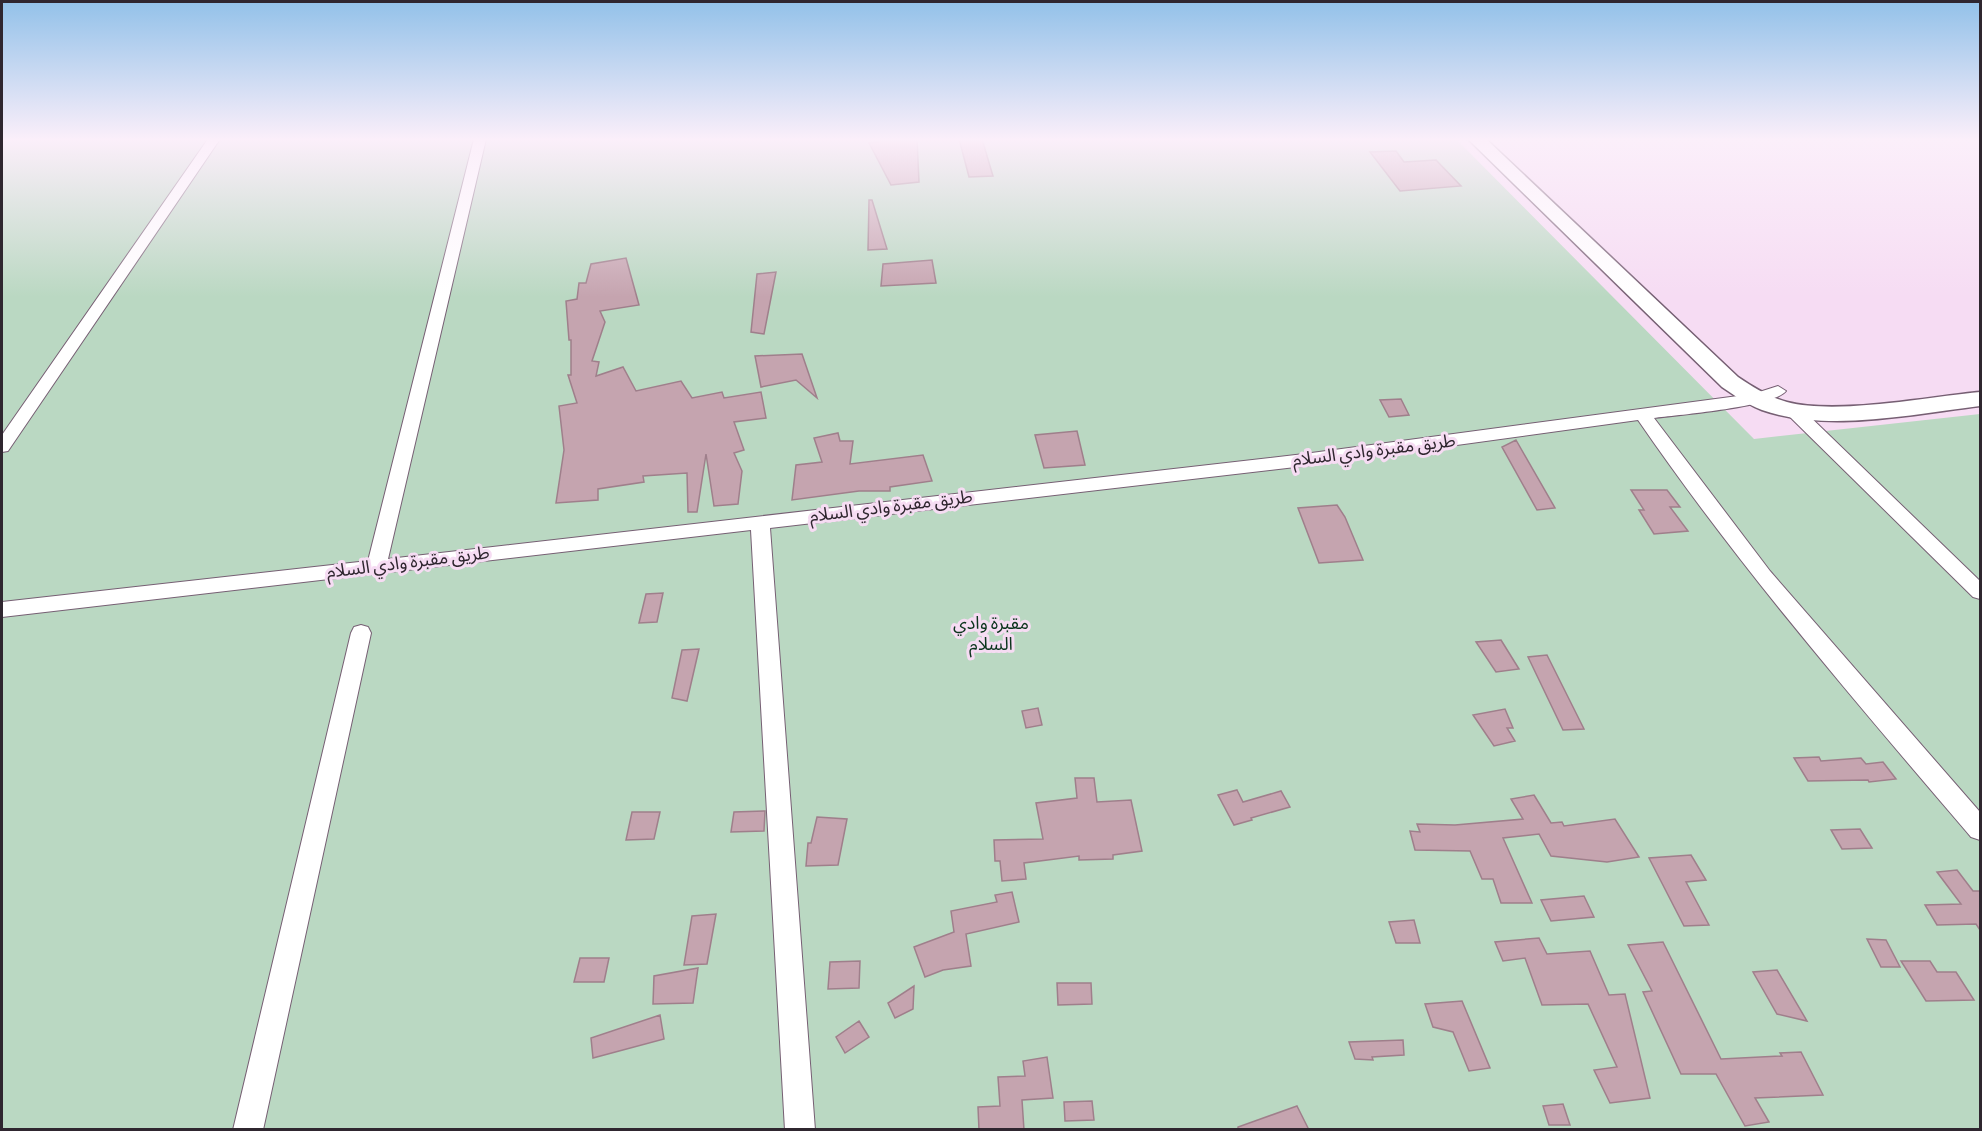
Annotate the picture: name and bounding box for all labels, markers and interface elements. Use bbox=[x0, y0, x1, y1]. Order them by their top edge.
street label: طريق مقبرة وادي السلام bbox=[1291, 432, 1457, 474]
street label: طريق مقبرة وادي السلام bbox=[808, 488, 974, 530]
street label: طريق مقبرة وادي السلام bbox=[325, 544, 491, 586]
park label: مقبرة وادي السلام bbox=[953, 615, 1029, 658]

